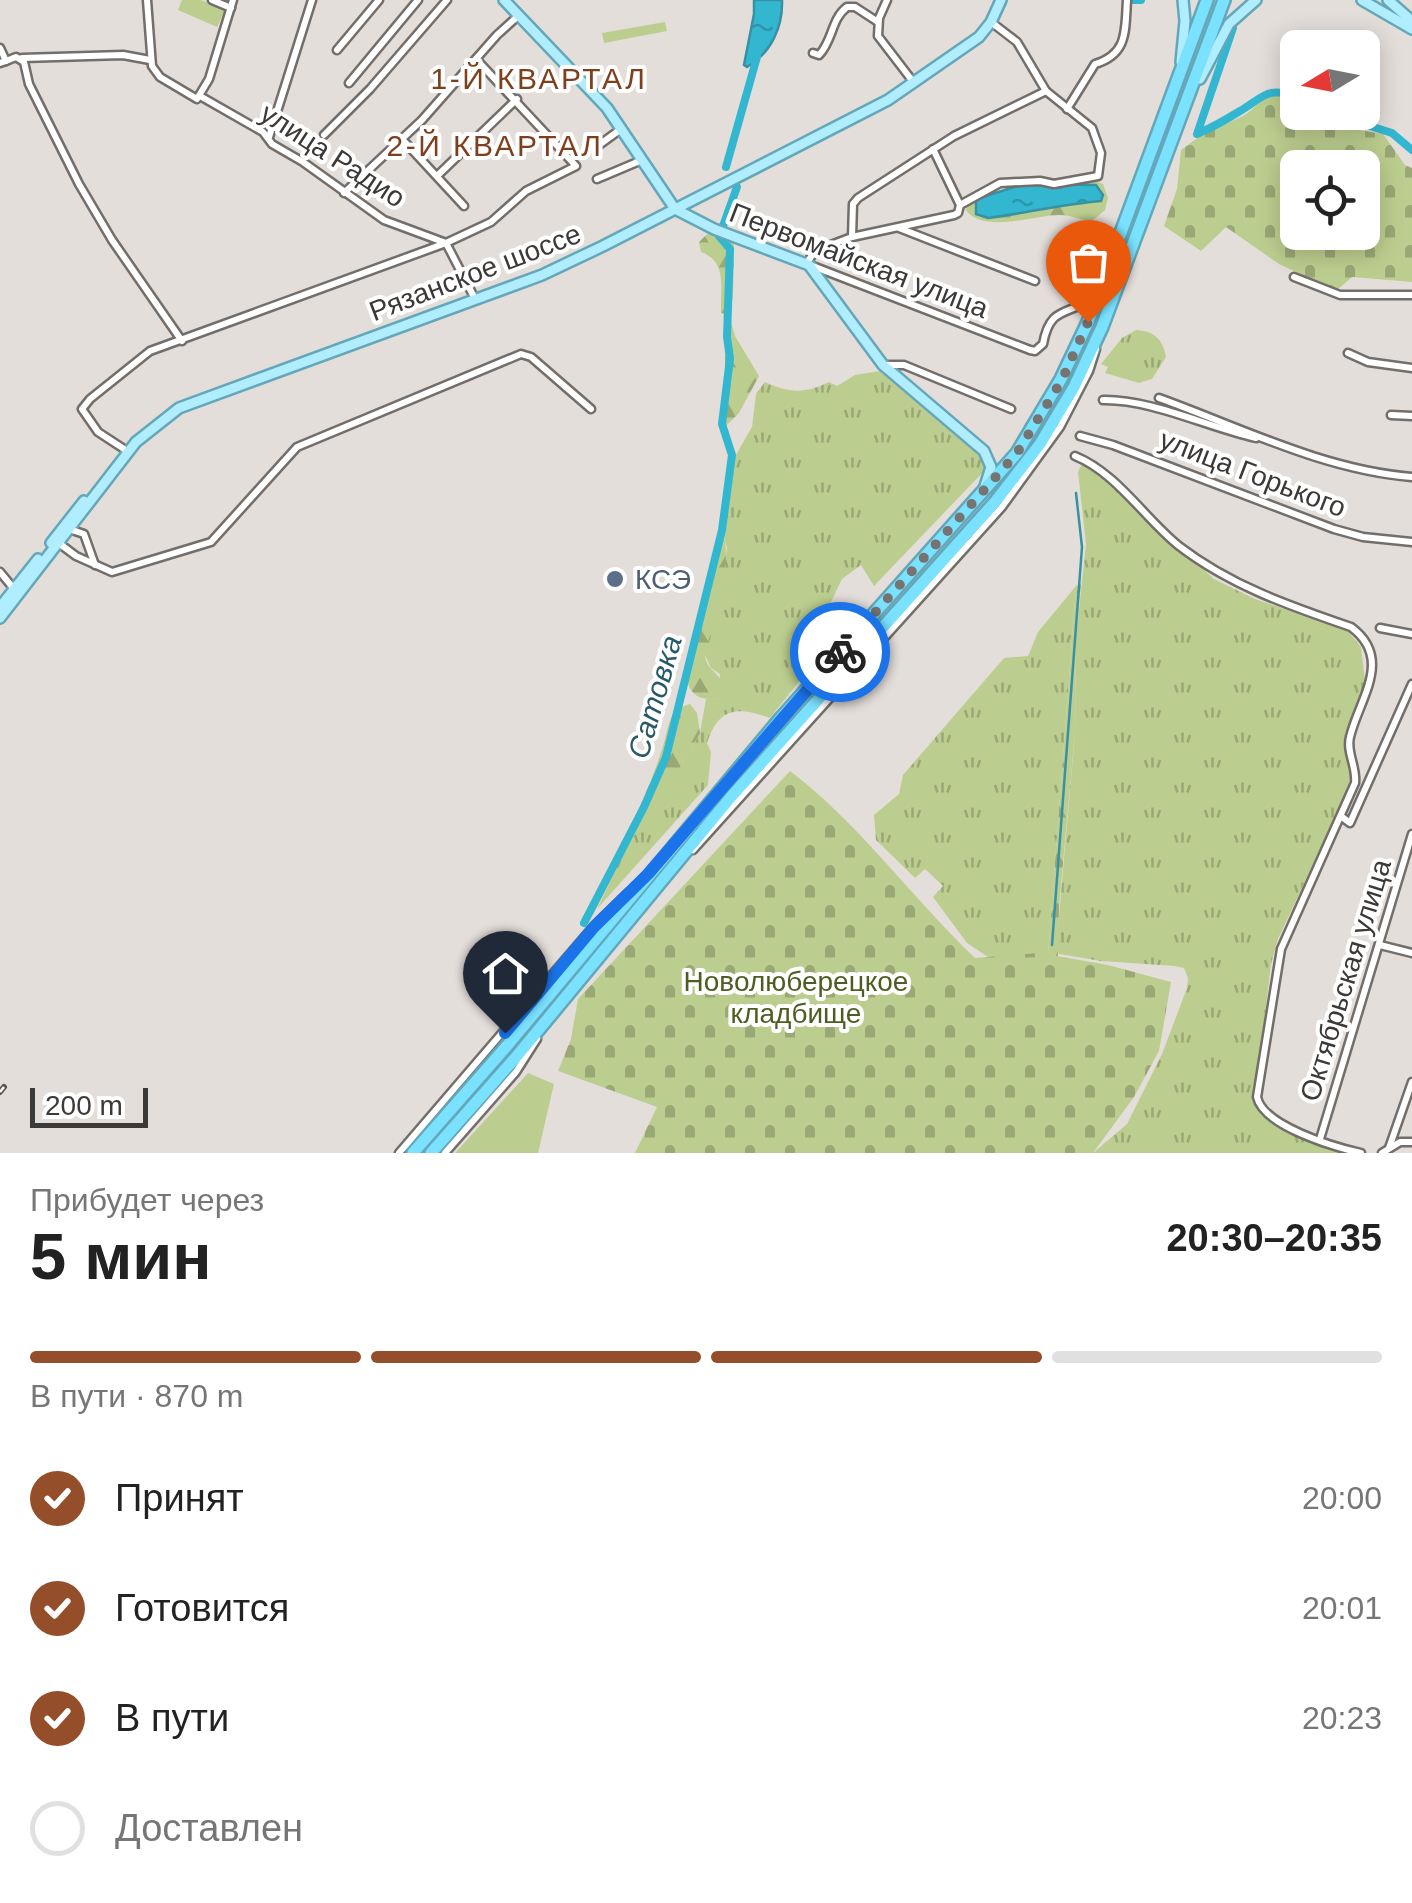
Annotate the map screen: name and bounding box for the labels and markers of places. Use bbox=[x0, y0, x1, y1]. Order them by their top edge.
pin bbox=[1046, 220, 1131, 323]
place label: КСЭ bbox=[635, 564, 691, 595]
marker: КСЭ bbox=[604, 568, 626, 590]
pin bbox=[463, 931, 548, 1034]

